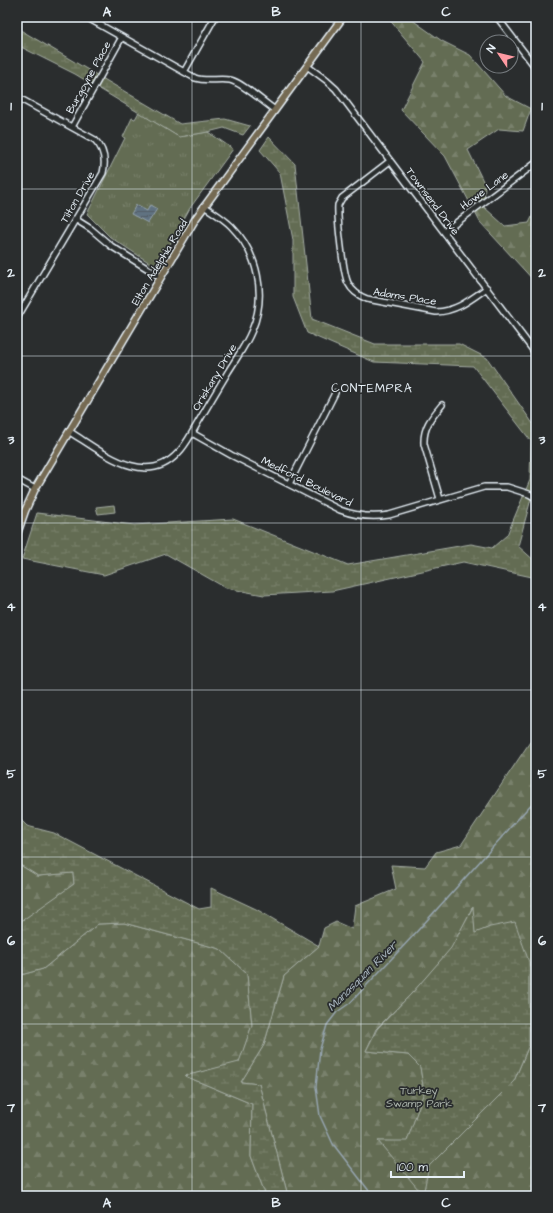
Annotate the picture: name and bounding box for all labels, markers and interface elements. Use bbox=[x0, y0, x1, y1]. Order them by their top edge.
text: A bbox=[103, 3, 112, 21]
text: B bbox=[271, 3, 281, 21]
text: C bbox=[441, 3, 451, 21]
north arrow bbox=[479, 34, 519, 74]
street label: Burgoyne Place bbox=[62, 38, 115, 117]
text: N bbox=[483, 41, 499, 56]
text: 1 bbox=[10, 97, 12, 115]
text: 1 bbox=[541, 97, 543, 115]
street label: Townsend Drive bbox=[402, 164, 463, 238]
street label: Howe Lane bbox=[457, 167, 512, 213]
street label: Tilton Drive bbox=[57, 169, 98, 226]
street label: Elton Adelphia Road bbox=[128, 216, 191, 308]
text: 2 bbox=[6, 264, 15, 282]
text: 2 bbox=[537, 264, 546, 282]
street label: Adams Place bbox=[372, 284, 438, 309]
street label: Oriskany Drive bbox=[189, 341, 241, 414]
district label: CONTEMPRA bbox=[331, 380, 413, 397]
text: 3 bbox=[7, 431, 15, 449]
text: 3 bbox=[538, 431, 546, 449]
street label: Medford Boulevard bbox=[259, 453, 355, 510]
text: 4 bbox=[7, 598, 16, 616]
text: 4 bbox=[538, 598, 547, 616]
text: 5 bbox=[6, 765, 16, 783]
text: 5 bbox=[537, 765, 547, 783]
text: 6 bbox=[7, 932, 16, 950]
text: 6 bbox=[538, 932, 547, 950]
water label: Manasquan River bbox=[323, 936, 402, 1015]
park label: Turkey Swamp Park bbox=[386, 1083, 452, 1111]
text: 7 bbox=[6, 1099, 16, 1117]
text: 7 bbox=[537, 1099, 547, 1117]
scale bar bbox=[391, 1153, 464, 1179]
text: 100 m bbox=[397, 1159, 428, 1176]
text: A bbox=[103, 1194, 112, 1212]
text: B bbox=[271, 1194, 281, 1212]
text: C bbox=[441, 1194, 451, 1212]

